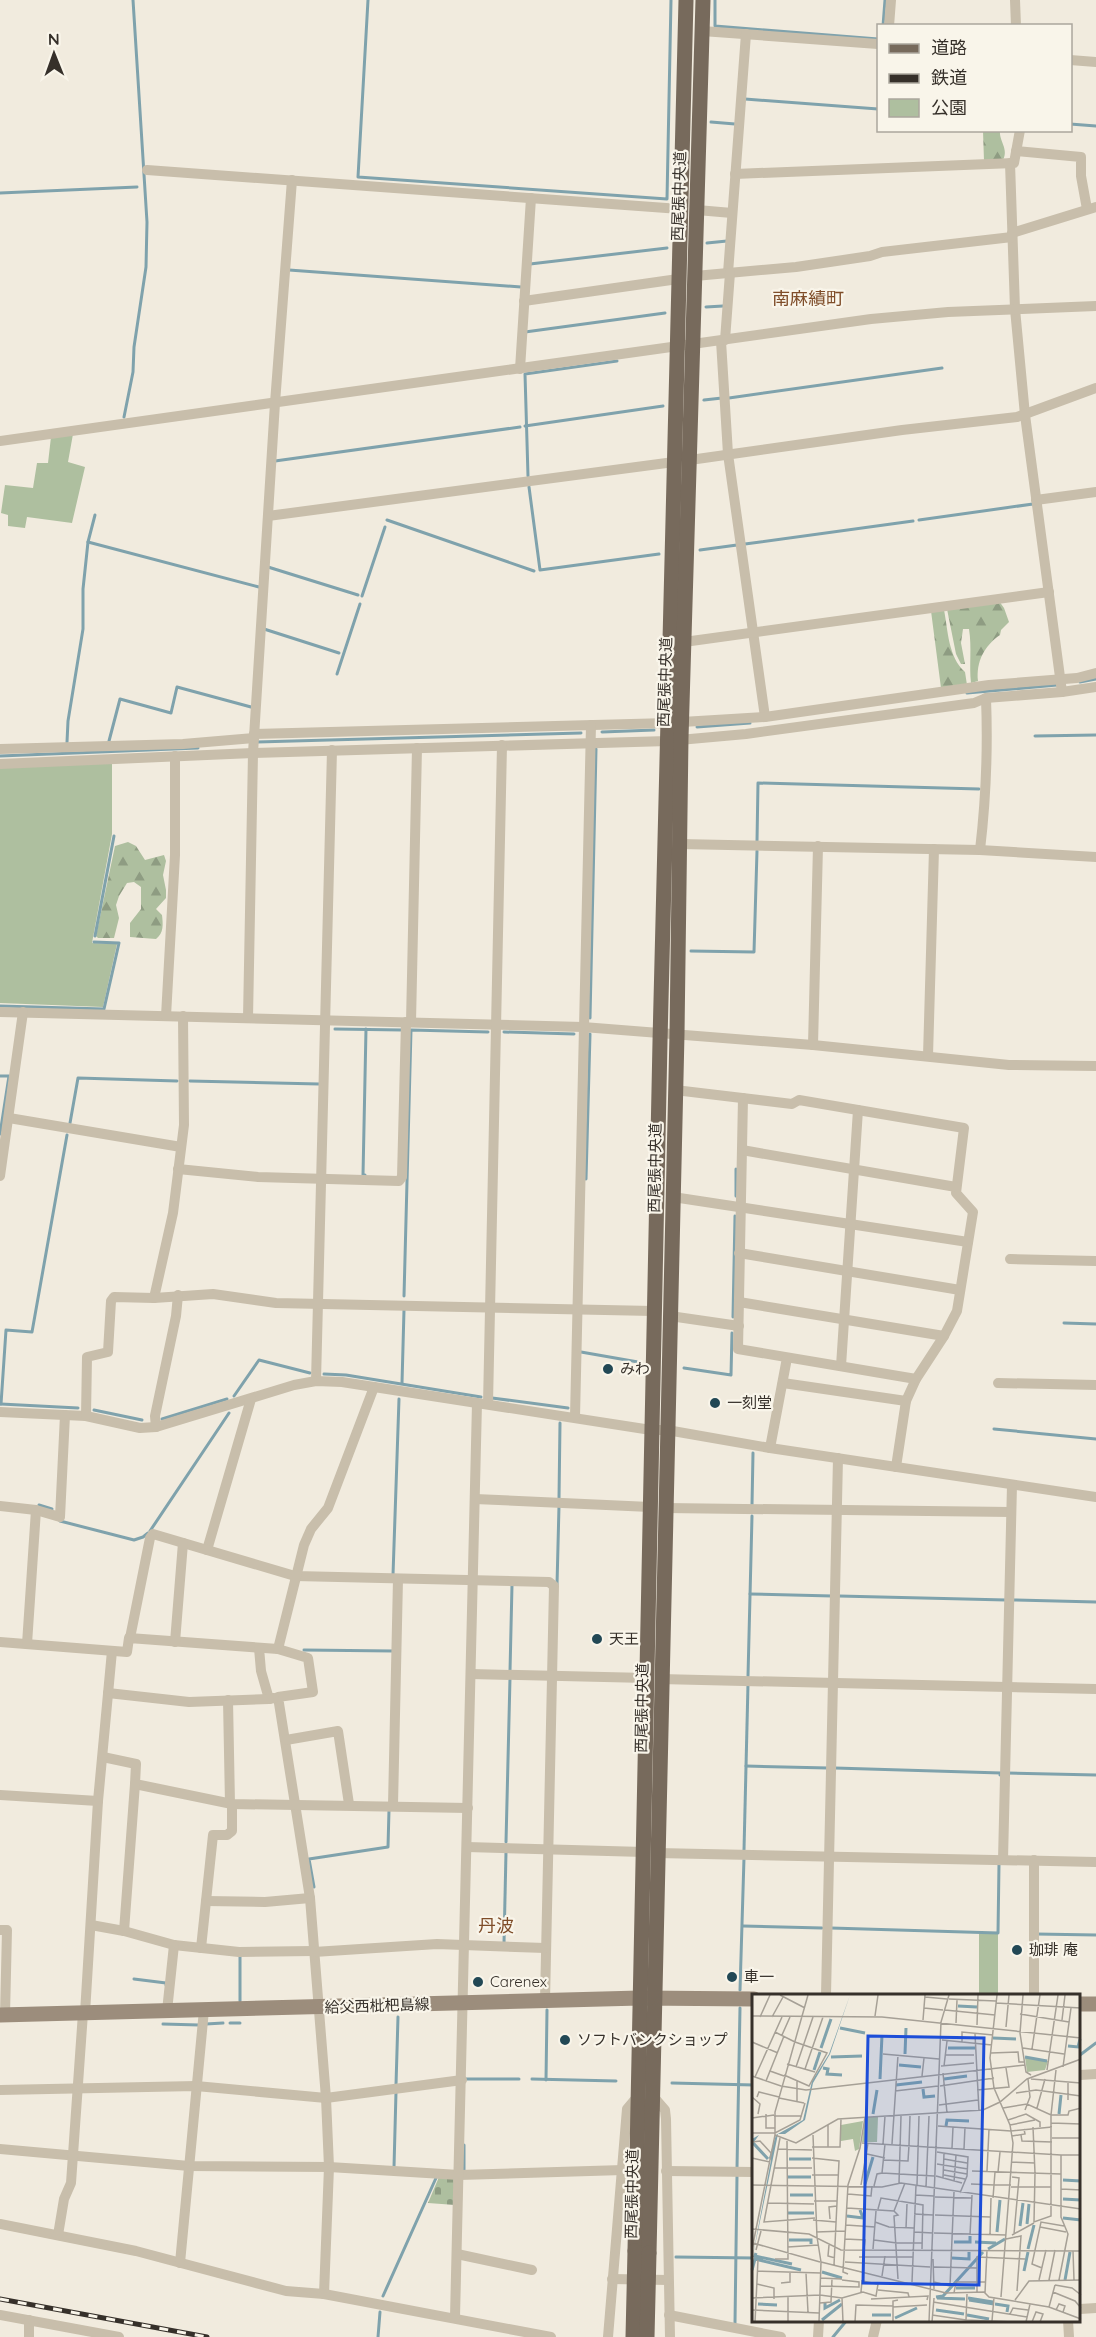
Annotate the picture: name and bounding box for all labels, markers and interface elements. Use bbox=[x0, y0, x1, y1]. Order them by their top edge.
north arrow bbox=[24, 24, 84, 84]
legend bbox=[877, 24, 1072, 132]
text: N bbox=[48, 29, 60, 49]
text: 道路 bbox=[931, 36, 967, 59]
text: 鉄道 bbox=[931, 66, 967, 89]
text: 公園 bbox=[931, 96, 967, 119]
street label: 西尾張中央道 bbox=[667, 151, 690, 241]
district label: 南麻績町 bbox=[772, 287, 844, 310]
street label: 西尾張中央道 bbox=[653, 637, 676, 727]
street label: 西尾張中央道 bbox=[644, 1123, 665, 1213]
place label: みわ bbox=[620, 1359, 650, 1378]
marker: みわ bbox=[601, 1362, 615, 1376]
place label: 一刻堂 bbox=[727, 1393, 772, 1412]
marker: 一刻堂 bbox=[708, 1396, 722, 1410]
place label: 天王 bbox=[609, 1629, 639, 1648]
marker: 天王 bbox=[590, 1632, 604, 1646]
street label: 西尾張中央道 bbox=[631, 1663, 652, 1753]
district label: 丹波 bbox=[478, 1914, 514, 1937]
place label: 珈琲 庵 bbox=[1029, 1940, 1078, 1959]
marker: 珈琲 庵 bbox=[1010, 1943, 1024, 1957]
place label: 車一 bbox=[744, 1967, 774, 1986]
marker: 車一 bbox=[725, 1970, 739, 1984]
place label: Carenex bbox=[490, 1972, 547, 1991]
marker: Carenex bbox=[471, 1975, 485, 1989]
street label: 給父西枇杷島線 bbox=[324, 1994, 430, 2017]
inset map bbox=[752, 1994, 1081, 2322]
place label: ソフトバンクショップ bbox=[577, 2030, 728, 2049]
marker: ソフトバンクショップ bbox=[558, 2033, 572, 2047]
street label: 西尾張中央道 bbox=[621, 2149, 642, 2239]

